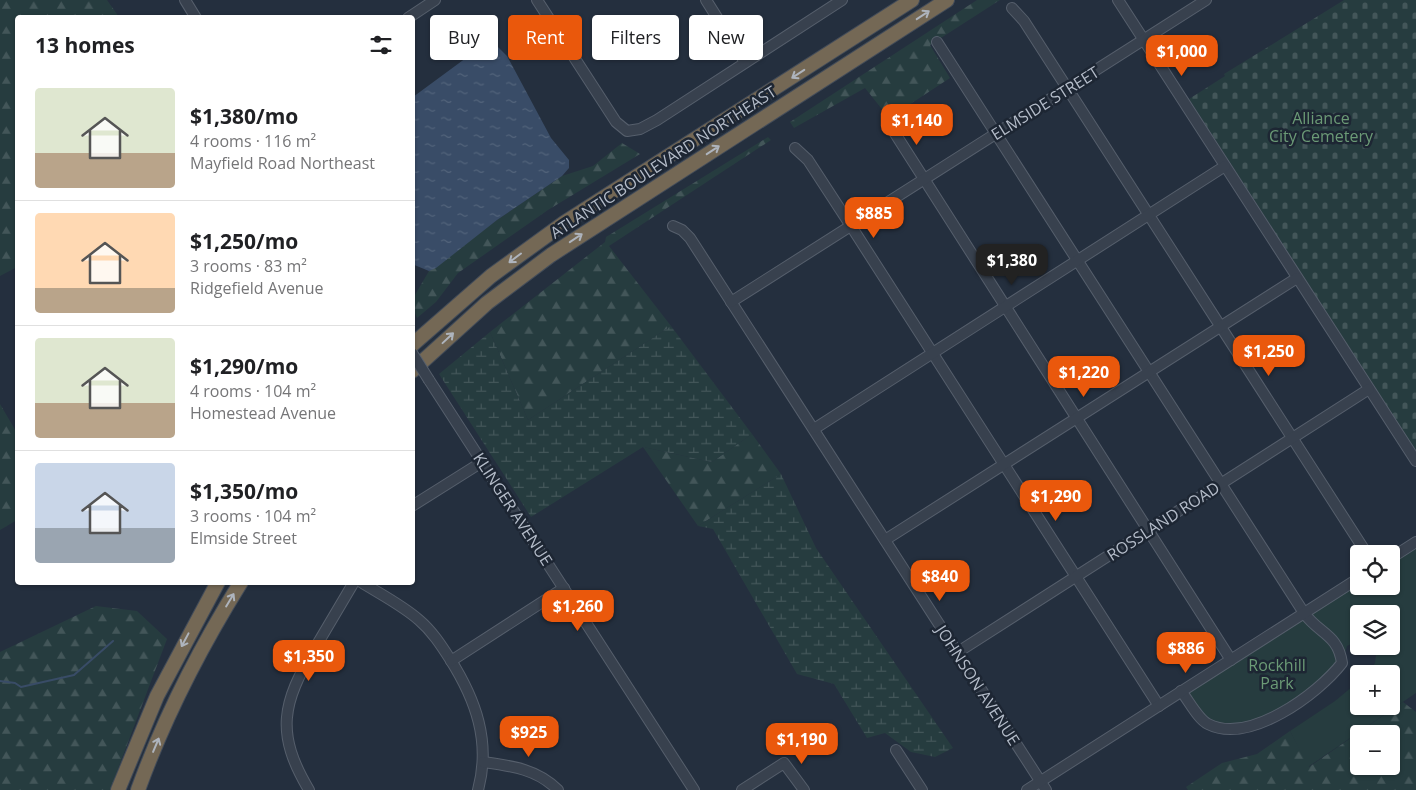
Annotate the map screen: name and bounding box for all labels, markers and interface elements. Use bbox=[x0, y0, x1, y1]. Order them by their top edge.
one-way arrow bbox=[916, 10, 930, 20]
chip: Buy bbox=[430, 15, 498, 60]
chip: Rent bbox=[508, 15, 582, 60]
chip: Filters bbox=[592, 15, 679, 60]
chip: New bbox=[689, 15, 763, 60]
text: 13 homes bbox=[35, 31, 135, 59]
icon: filters bbox=[367, 31, 395, 59]
pin: $1,000 bbox=[1141, 34, 1223, 77]
text: $1,000 bbox=[1157, 40, 1207, 62]
street label: ELMSIDE STREET bbox=[987, 61, 1103, 145]
one-way arrow bbox=[791, 69, 805, 79]
street label: ATLANTIC BOULEVARD NORTHEAST bbox=[546, 80, 780, 244]
text: $1,380/mo bbox=[190, 102, 298, 130]
pin: $1,140 bbox=[876, 104, 958, 146]
park label: Alliance City Cemetery bbox=[1269, 107, 1374, 147]
icon: home bbox=[75, 108, 135, 168]
text: $1,140 bbox=[892, 109, 942, 131]
text: 4 rooms · 116 m² bbox=[190, 130, 316, 152]
one-way arrow bbox=[705, 145, 719, 155]
text: Mayfield Road Northeast bbox=[190, 152, 375, 174]
pin: $885 bbox=[844, 196, 904, 239]
text: $885 bbox=[856, 202, 892, 224]
text: $1,250/mo bbox=[190, 227, 298, 255]
icon: home bbox=[75, 233, 135, 293]
one-way arrow bbox=[569, 233, 583, 243]
pin: $1,380 bbox=[971, 244, 1053, 286]
text: $1,380 bbox=[987, 249, 1037, 271]
one-way arrow bbox=[508, 253, 522, 263]
text: 3 rooms · 83 m² bbox=[190, 255, 307, 277]
text: Ridgefield Avenue bbox=[190, 277, 323, 299]
one-way arrow bbox=[442, 332, 454, 344]
pin: $1,250 bbox=[1228, 334, 1310, 377]
text: $1,250 bbox=[1244, 340, 1294, 362]
text: $1,290/mo bbox=[190, 352, 298, 380]
pin: $1,220 bbox=[1043, 356, 1125, 398]
icon: home bbox=[75, 358, 135, 418]
text: $1,220 bbox=[1059, 361, 1109, 383]
text: 4 rooms · 104 m² bbox=[190, 380, 316, 402]
text: Homestead Avenue bbox=[190, 402, 336, 424]
street label: KLINGER AVENUE bbox=[468, 448, 558, 570]
street label: ROSSLAND ROAD bbox=[1102, 476, 1224, 566]
text: $1,350/mo bbox=[190, 477, 298, 505]
pin: $1,290 bbox=[1015, 480, 1097, 522]
icon: home bbox=[75, 483, 135, 543]
text: $1,290 bbox=[1031, 485, 1081, 507]
text: 3 rooms · 104 m² bbox=[190, 505, 316, 527]
text: Elmside Street bbox=[190, 527, 297, 549]
map controls bbox=[1350, 545, 1400, 775]
button: locate bbox=[1350, 545, 1400, 595]
pin: $840 bbox=[910, 560, 970, 602]
text: $840 bbox=[922, 565, 958, 587]
pin: $1,260 bbox=[537, 590, 619, 632]
one-way arrow bbox=[225, 594, 235, 608]
text: $1,260 bbox=[553, 595, 603, 617]
button: layers bbox=[1350, 605, 1400, 655]
street label: JOHNSON AVENUE bbox=[930, 619, 1025, 749]
one-way arrow bbox=[180, 632, 190, 647]
pin: $886 bbox=[1156, 632, 1216, 674]
text: $886 bbox=[1168, 637, 1204, 659]
pin: $1,350 bbox=[268, 640, 350, 682]
text: $1,350 bbox=[284, 645, 334, 667]
park label: Rockhill Park bbox=[1248, 654, 1306, 694]
button: + bbox=[1350, 665, 1400, 715]
pin: $925 bbox=[499, 716, 559, 758]
text: $925 bbox=[511, 721, 547, 743]
pin: $1,190 bbox=[761, 722, 843, 765]
button: − bbox=[1350, 725, 1400, 775]
text: $1,190 bbox=[777, 728, 827, 750]
one-way arrow bbox=[152, 738, 162, 753]

